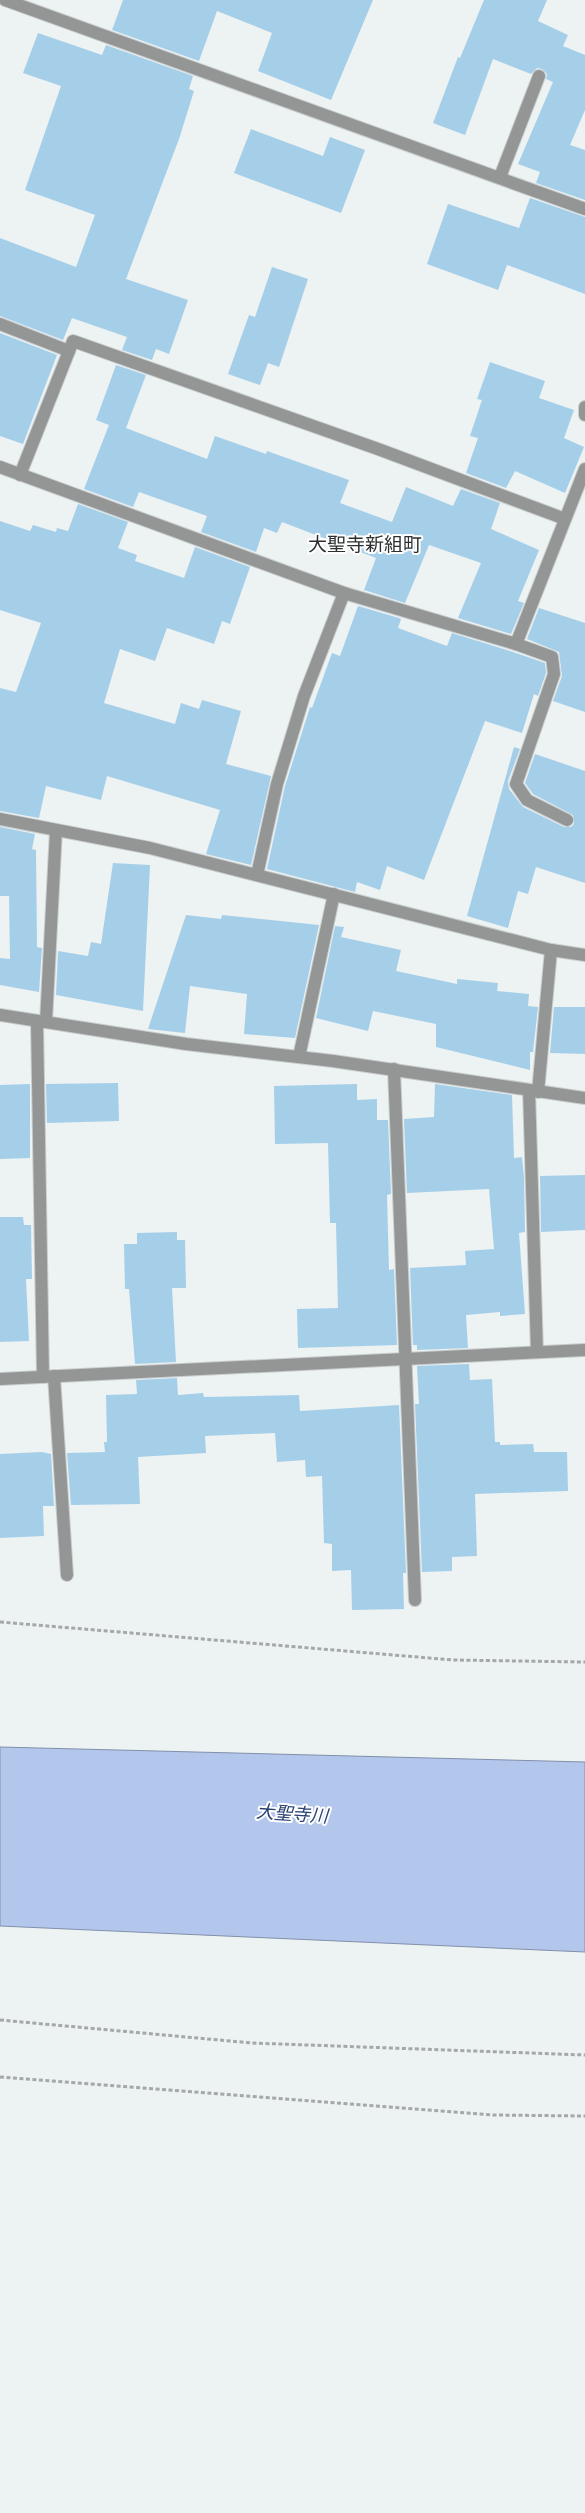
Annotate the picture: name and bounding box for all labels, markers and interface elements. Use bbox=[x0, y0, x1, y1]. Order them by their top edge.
district label: 大聖寺新組町 bbox=[308, 532, 422, 555]
water label: 大聖寺川 bbox=[255, 1800, 331, 1827]

